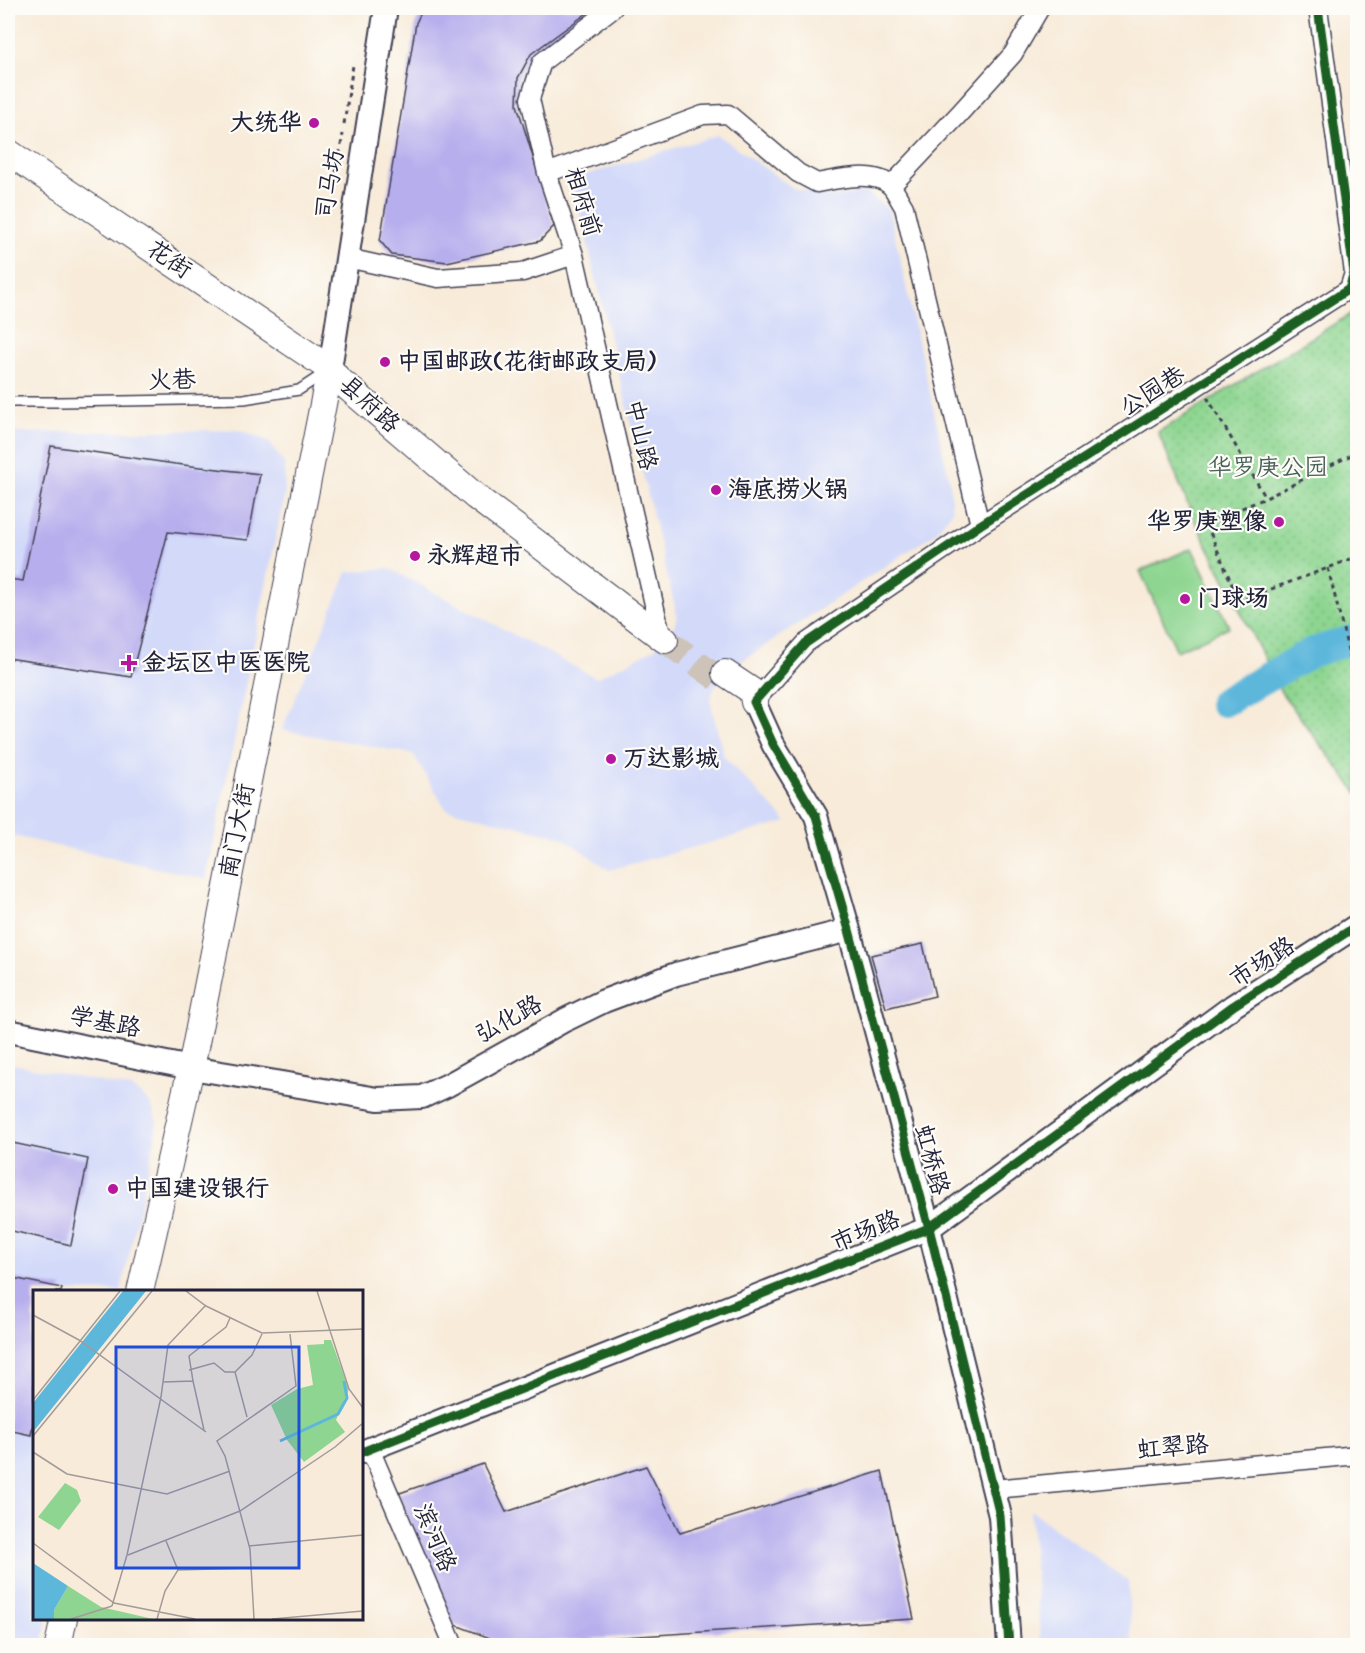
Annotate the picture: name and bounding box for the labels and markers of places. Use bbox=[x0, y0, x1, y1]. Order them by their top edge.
place label: 大统华 bbox=[230, 108, 302, 139]
marker: 大统华 bbox=[307, 116, 321, 130]
place label: 中国邮政(花街邮政支局) bbox=[397, 347, 656, 378]
marker: 中国邮政(花街邮政支局) bbox=[378, 355, 392, 369]
place label: 海底捞火锅 bbox=[728, 475, 848, 506]
marker: 海底捞火锅 bbox=[709, 483, 723, 497]
place label: 华罗庚塑像 bbox=[1147, 507, 1267, 538]
marker: 华罗庚塑像 bbox=[1272, 515, 1286, 529]
place label: 永辉超市 bbox=[427, 541, 523, 572]
marker: 永辉超市 bbox=[408, 549, 422, 563]
place label: 门球场 bbox=[1197, 584, 1269, 615]
marker: 门球场 bbox=[1178, 592, 1192, 606]
place label: 金坛区中医医院 bbox=[142, 648, 310, 679]
marker: 金坛区中医医院 bbox=[120, 654, 138, 672]
place label: 万达影城 bbox=[623, 744, 719, 775]
marker: 万达影城 bbox=[604, 752, 618, 766]
place label: 中国建设银行 bbox=[125, 1174, 269, 1205]
marker: 中国建设银行 bbox=[106, 1182, 120, 1196]

